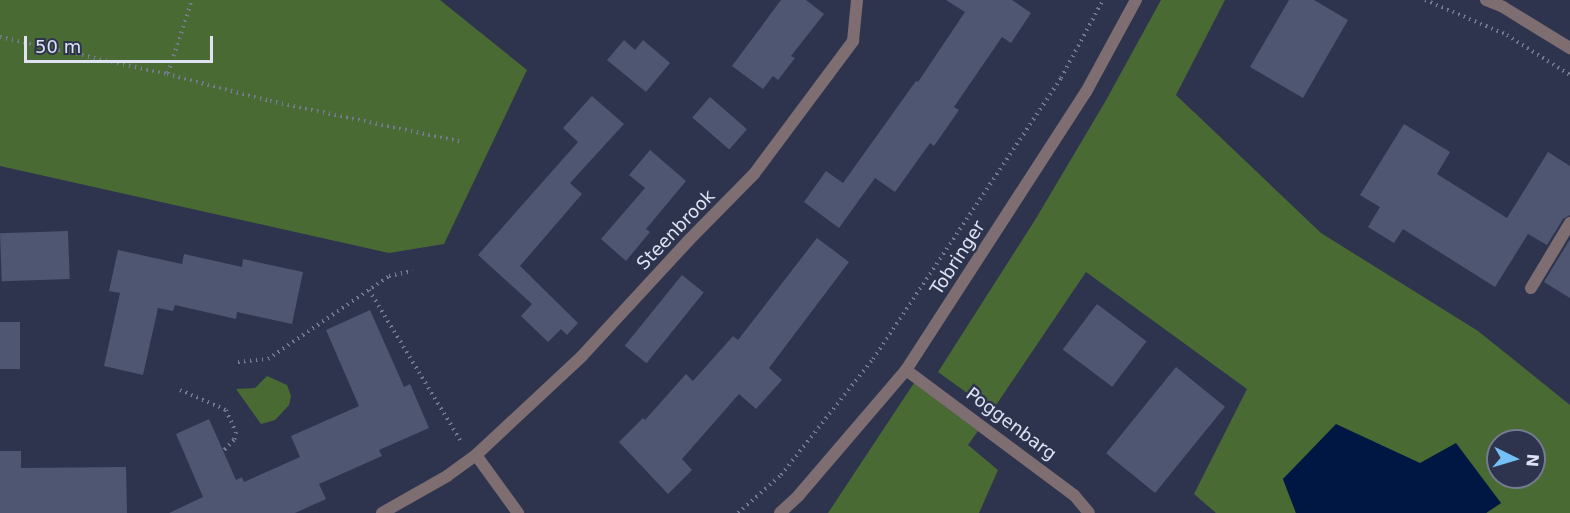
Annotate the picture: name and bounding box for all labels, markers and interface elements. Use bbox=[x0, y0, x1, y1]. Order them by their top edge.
scale bar bbox=[27, 24, 216, 62]
text: 50 m bbox=[35, 36, 81, 57]
street label: Steenbrook bbox=[632, 185, 720, 275]
street label: Tobringer bbox=[926, 217, 990, 299]
street label: Poggenbarg bbox=[962, 383, 1060, 465]
north arrow bbox=[1486, 429, 1546, 489]
text: N bbox=[1522, 453, 1542, 468]

